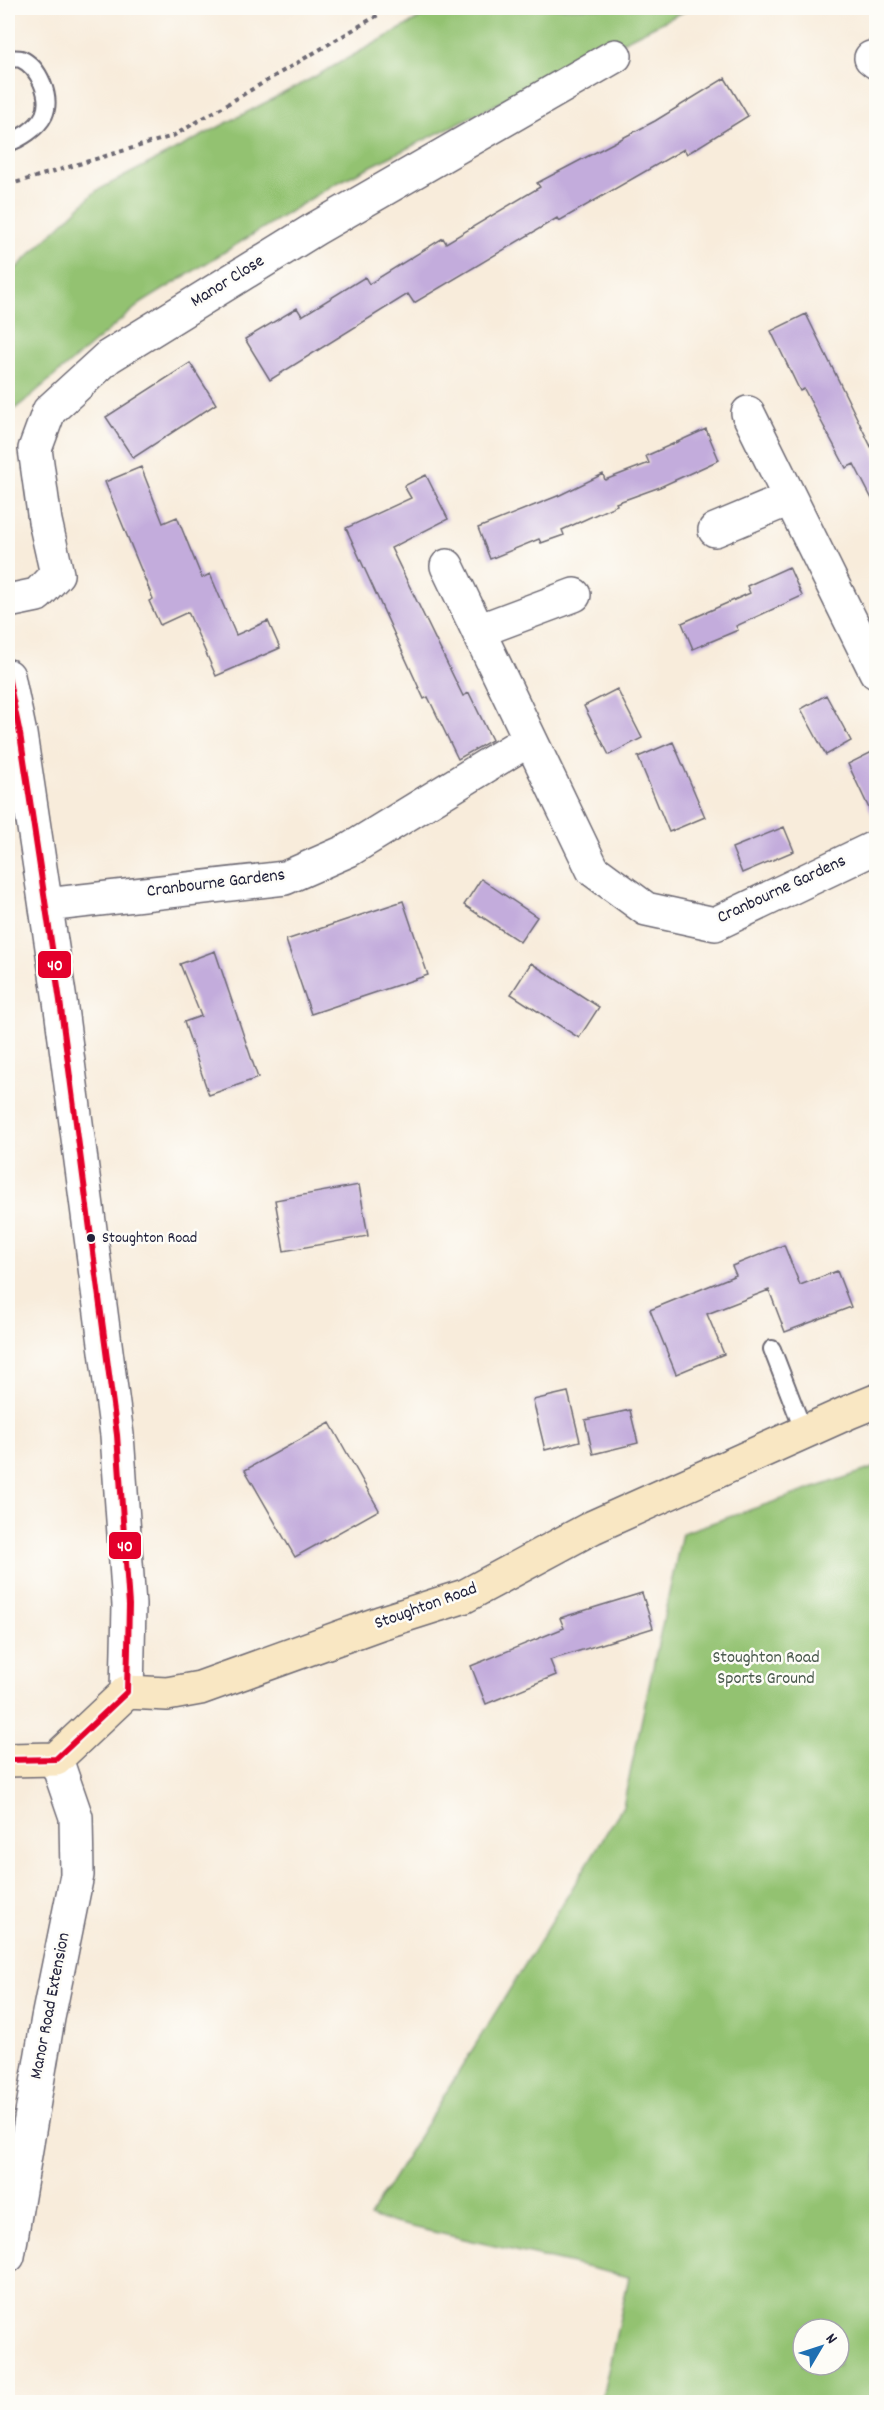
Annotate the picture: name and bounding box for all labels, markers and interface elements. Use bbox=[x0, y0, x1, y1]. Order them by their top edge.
street label: Manor Close bbox=[186, 249, 270, 315]
street label: Cranbourne Gardens bbox=[714, 849, 850, 931]
street label: Cranbourne Gardens bbox=[145, 863, 287, 905]
line badge: 40 bbox=[37, 950, 72, 979]
text: 40 bbox=[47, 955, 63, 978]
place label: Stoughton Road bbox=[102, 1227, 197, 1250]
marker: Stoughton Road bbox=[85, 1232, 97, 1244]
line badge: 40 bbox=[108, 1531, 142, 1560]
text: 40 bbox=[117, 1536, 133, 1559]
street label: Stoughton Road bbox=[371, 1577, 481, 1637]
park label: Stoughton Road Sports Ground bbox=[712, 1646, 820, 1692]
street label: Manor Road Extension bbox=[25, 1931, 77, 2081]
north arrow bbox=[791, 2317, 851, 2377]
text: N bbox=[819, 2329, 842, 2350]

